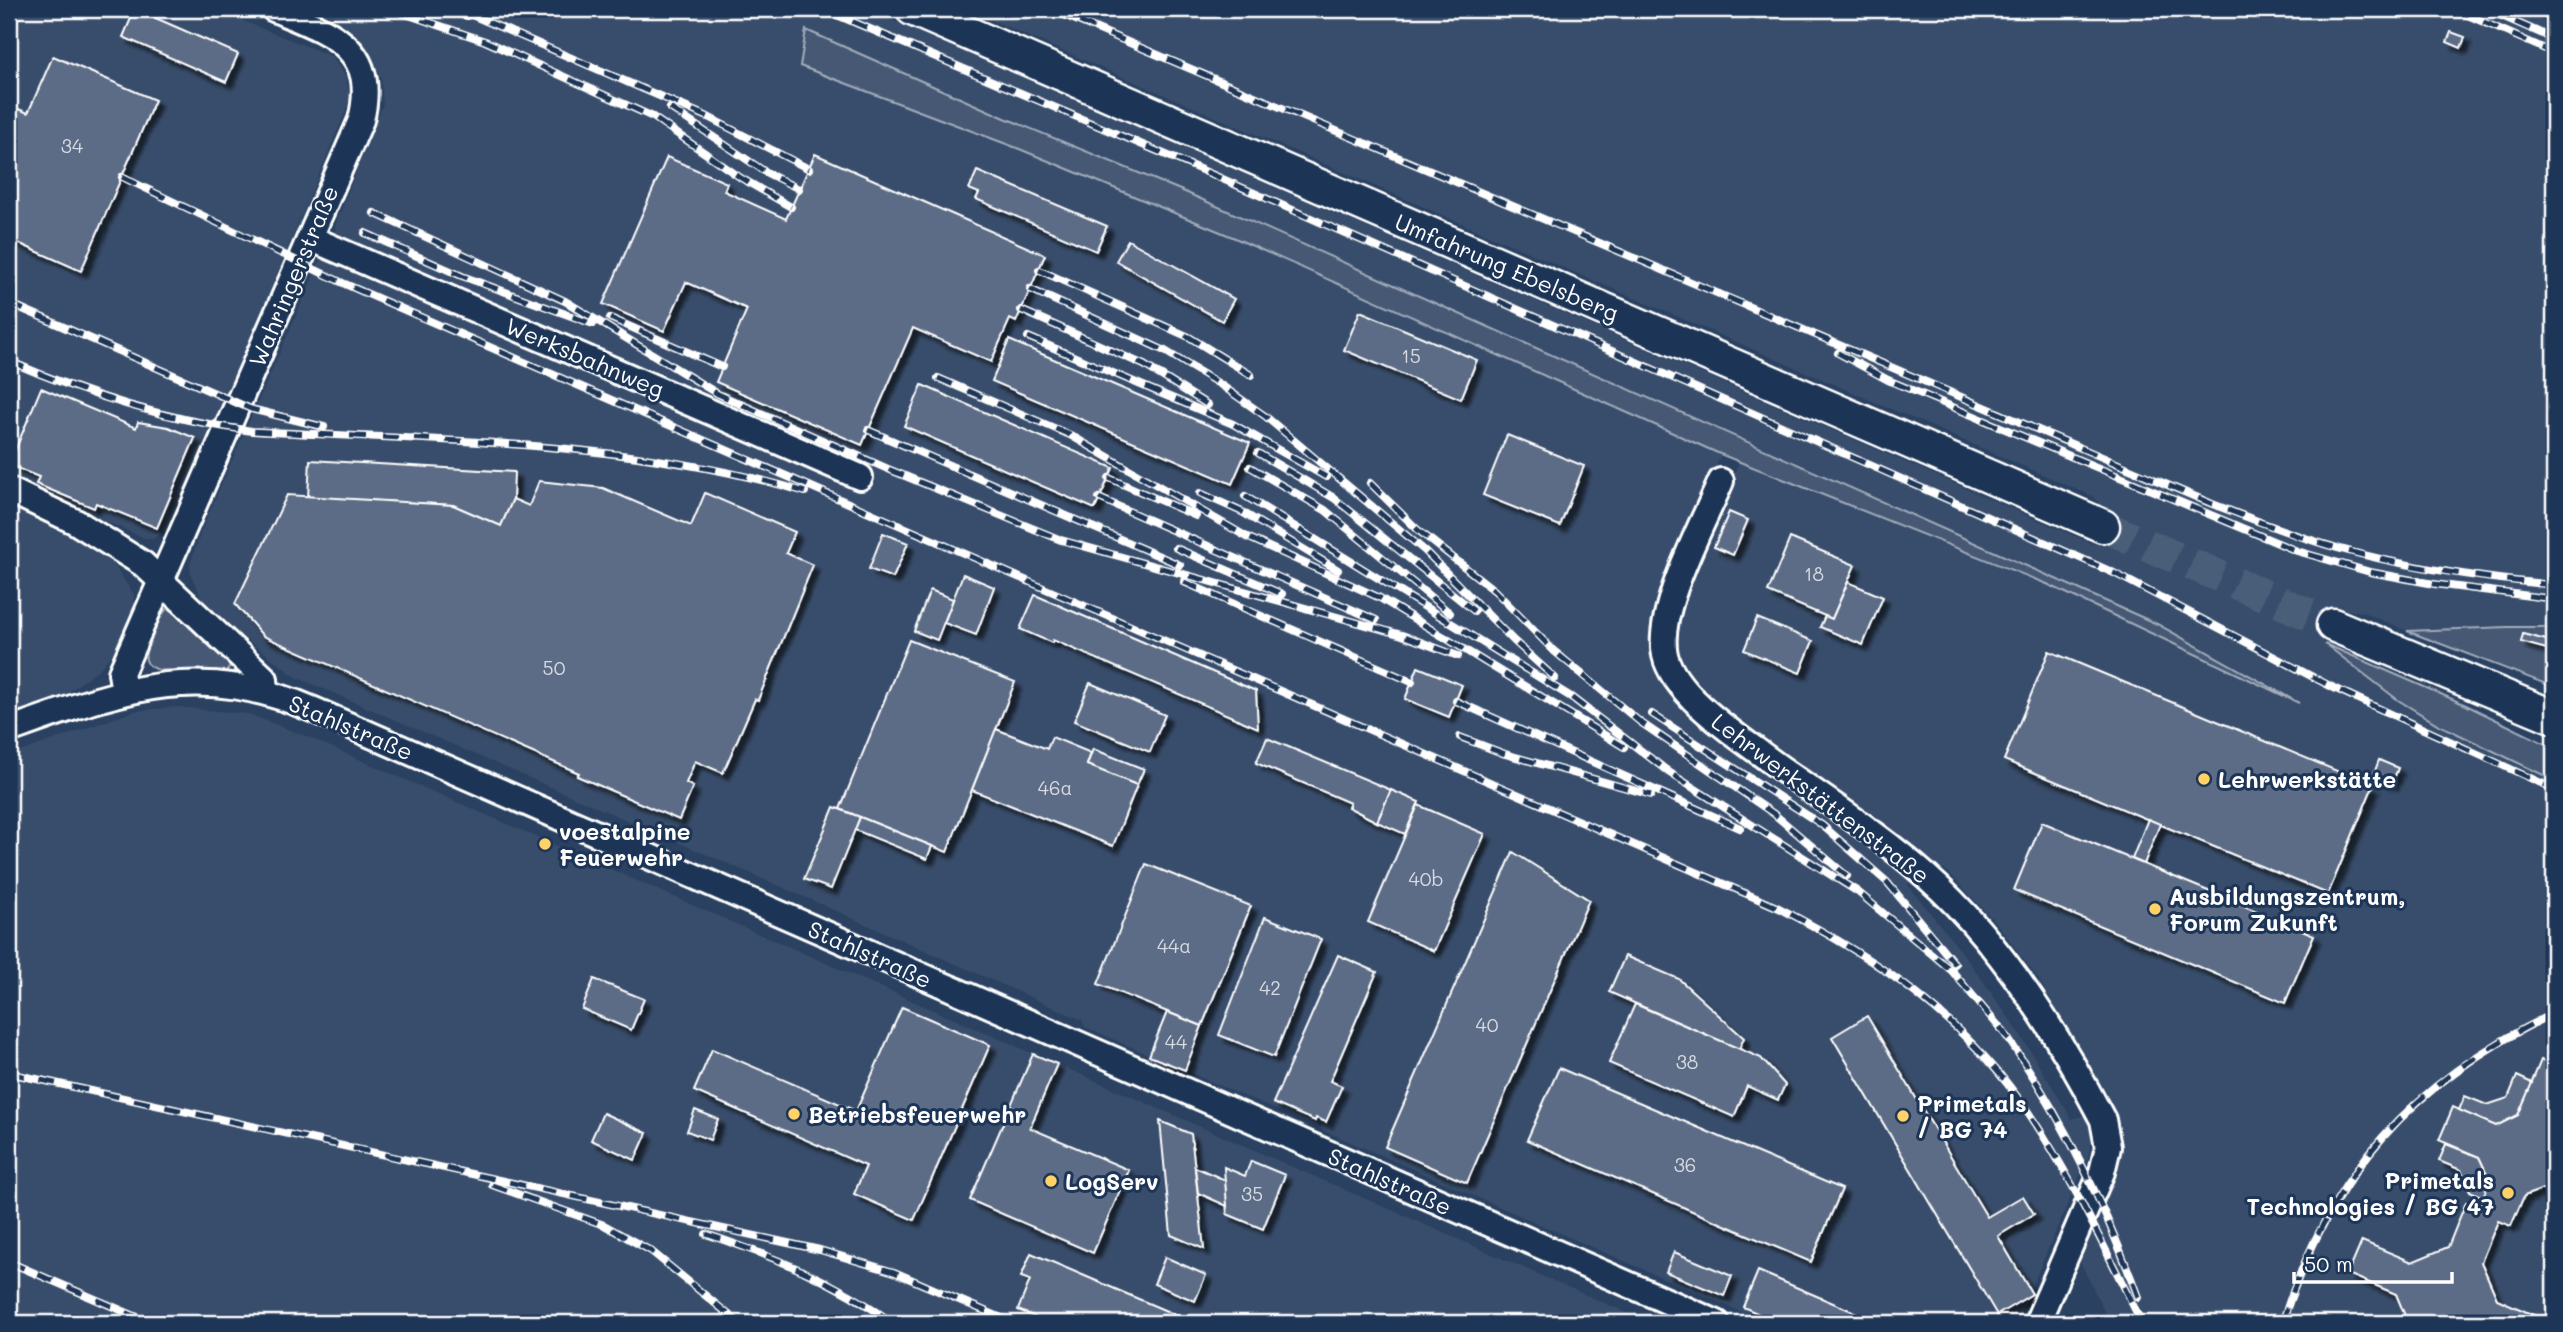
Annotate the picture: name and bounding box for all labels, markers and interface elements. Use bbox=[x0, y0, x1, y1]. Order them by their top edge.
house number: 34 bbox=[61, 133, 83, 158]
street label: Wahringerstraße bbox=[241, 181, 345, 371]
street label: Umfahrung Ebelsberg bbox=[1391, 206, 1623, 328]
street label: Werksbahnweg bbox=[501, 310, 669, 404]
house number: 15 bbox=[1401, 343, 1421, 368]
house number: 18 bbox=[1804, 561, 1824, 586]
house number: 50 bbox=[543, 655, 566, 680]
street label: Stahlstraße bbox=[284, 687, 418, 767]
street label: Lehrwerkstättenstraße bbox=[1706, 706, 1936, 890]
place label: Lehrwerkstätte bbox=[2218, 764, 2396, 794]
marker: Lehrwerkstätte bbox=[2196, 771, 2212, 787]
house number: 46a bbox=[1038, 775, 1072, 800]
place label: voestalpine Feuerwehr bbox=[559, 816, 690, 872]
marker: voestalpine Feuerwehr bbox=[537, 836, 553, 852]
house number: 40b bbox=[1409, 866, 1443, 891]
place label: Ausbildungszentrum, Forum Zukunft bbox=[2169, 881, 2405, 937]
marker: Ausbildungszentrum, Forum Zukunft bbox=[2147, 901, 2163, 917]
street label: Stahlstraße bbox=[804, 913, 936, 995]
house number: 44a bbox=[1157, 933, 1191, 958]
house number: 42 bbox=[1259, 975, 1281, 1000]
house number: 40 bbox=[1476, 1012, 1499, 1037]
house number: 44 bbox=[1165, 1029, 1187, 1054]
house number: 38 bbox=[1676, 1049, 1698, 1074]
place label: Primetals / BG 74 bbox=[1917, 1088, 2027, 1144]
place label: Betriebsfeuerwehr bbox=[808, 1099, 1026, 1129]
marker: Betriebsfeuerwehr bbox=[786, 1106, 802, 1122]
marker: Primetals / BG 74 bbox=[1895, 1108, 1911, 1124]
street label: Stahlstraße bbox=[1324, 1140, 1456, 1222]
house number: 36 bbox=[1674, 1152, 1696, 1177]
place label: Primetals Technologies / BG 47 bbox=[2247, 1165, 2494, 1221]
place label: LogServ bbox=[1065, 1166, 1159, 1196]
marker: LogServ bbox=[1043, 1173, 1059, 1189]
house number: 35 bbox=[1241, 1181, 1263, 1206]
marker: Primetals Technologies / BG 47 bbox=[2500, 1185, 2516, 1201]
scale bar bbox=[2294, 1241, 2451, 1285]
text: 50 m bbox=[2304, 1250, 2353, 1277]

